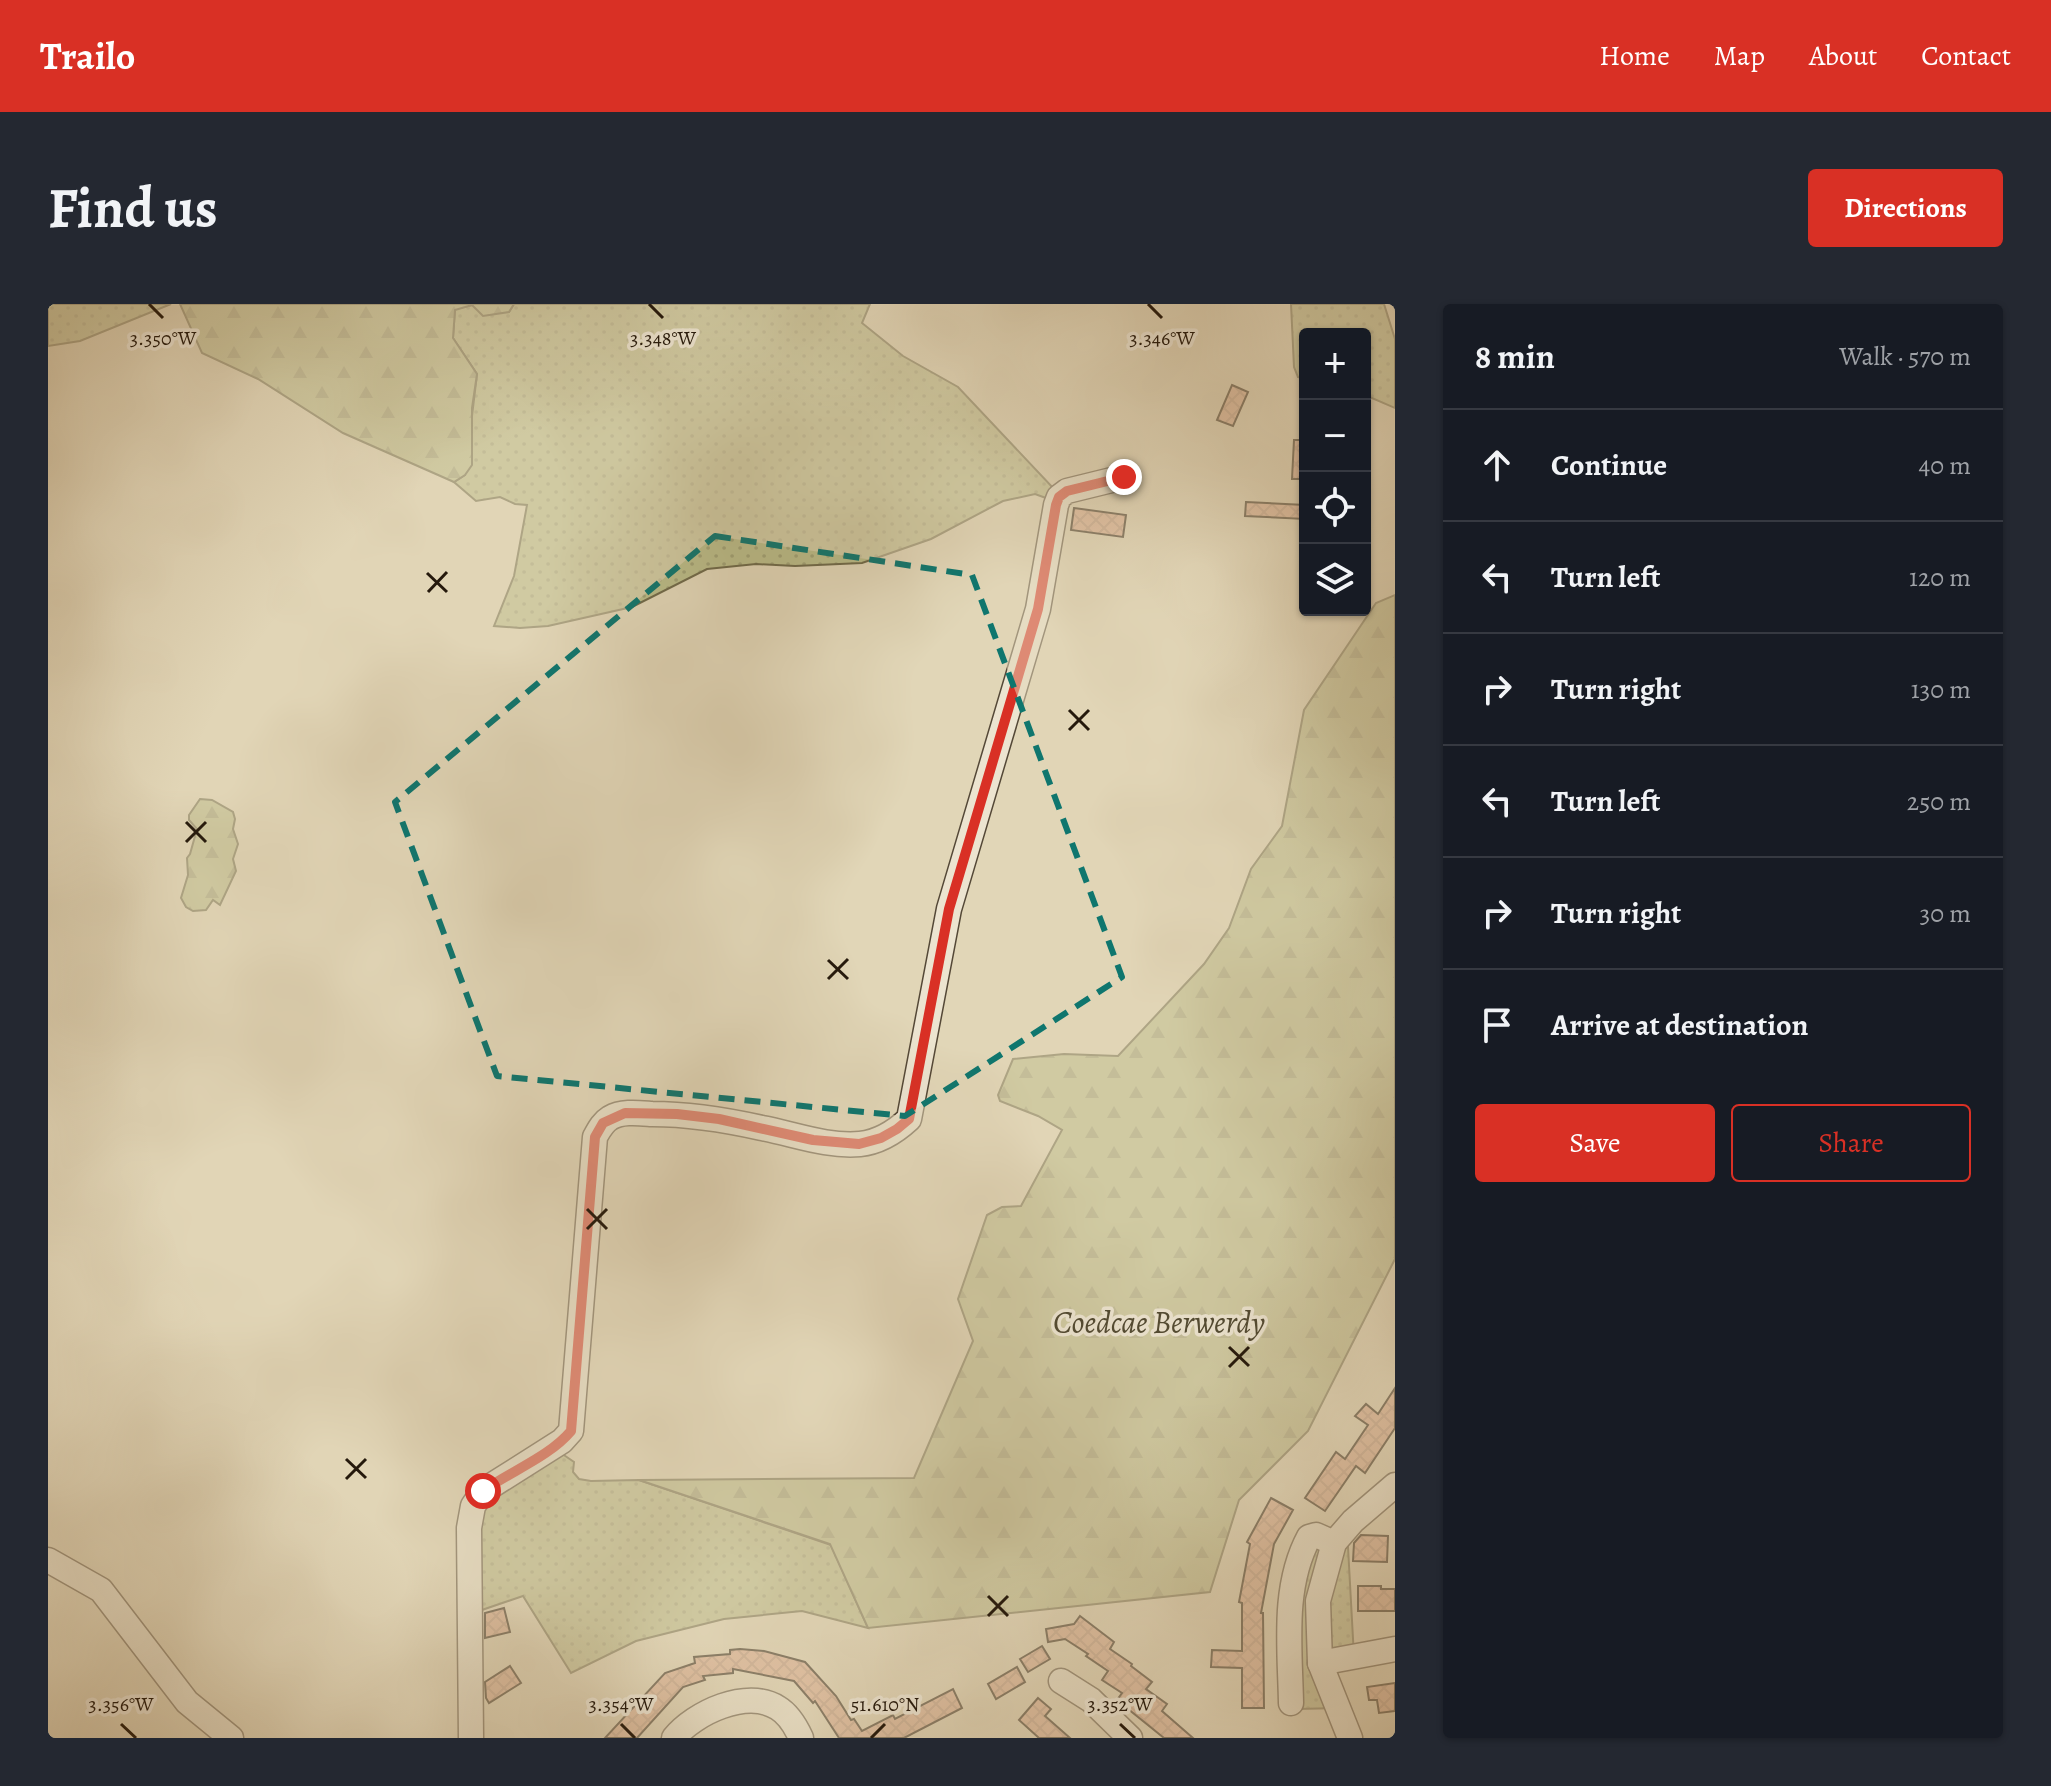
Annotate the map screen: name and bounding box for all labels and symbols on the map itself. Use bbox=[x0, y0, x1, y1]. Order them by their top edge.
text: 3.350°W bbox=[130, 325, 197, 352]
text: 3.348°W bbox=[630, 325, 696, 352]
text: 3.346°W bbox=[1129, 325, 1195, 352]
route end bbox=[1106, 459, 1142, 495]
park label: Coedcae Berwerdy bbox=[1053, 1300, 1265, 1344]
route start bbox=[465, 1473, 501, 1509]
text: 3.356°W bbox=[88, 1691, 154, 1718]
text: 3.354°W bbox=[588, 1691, 654, 1718]
text: 51.610°N bbox=[851, 1691, 919, 1718]
text: 3.352°W bbox=[1087, 1691, 1153, 1718]

